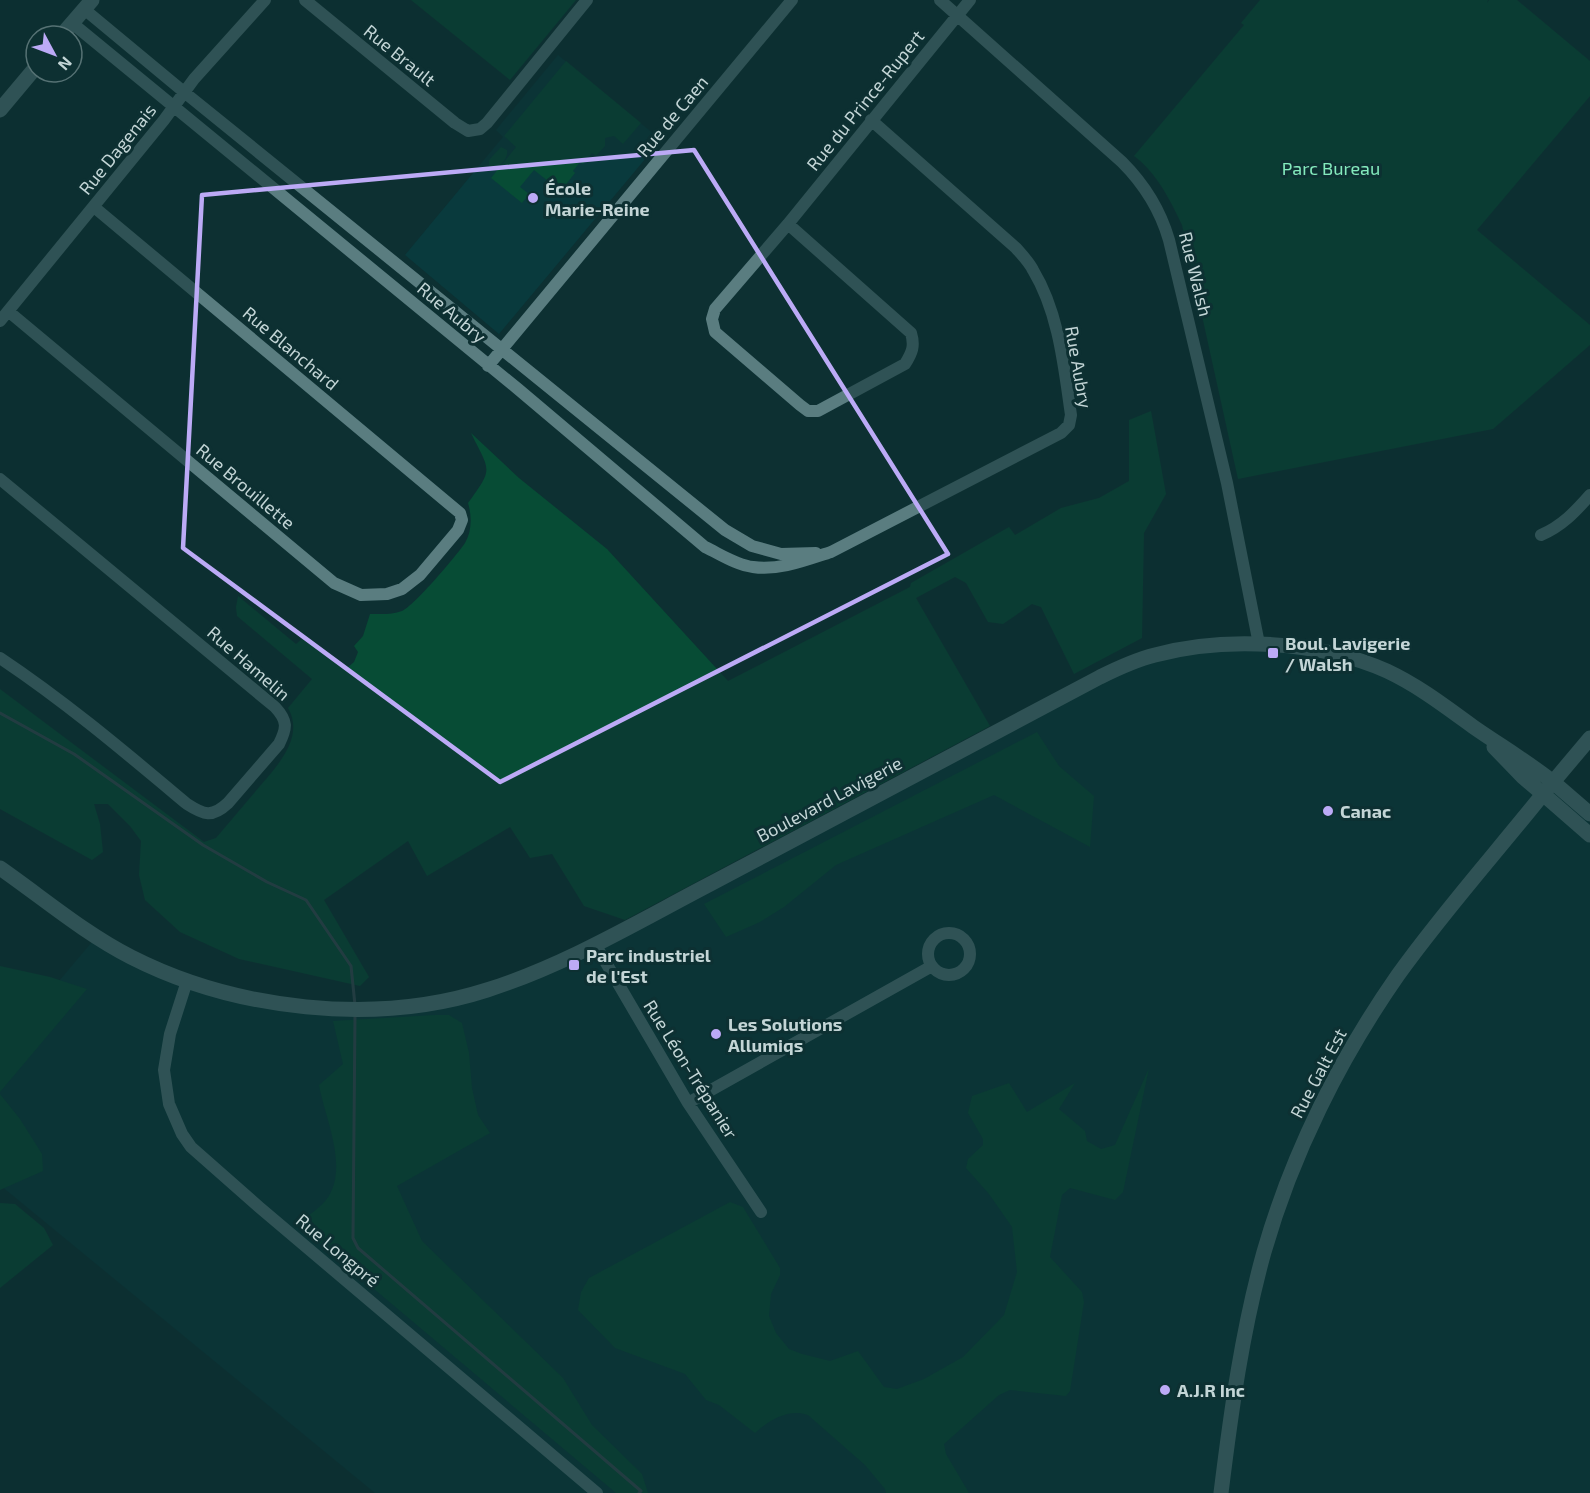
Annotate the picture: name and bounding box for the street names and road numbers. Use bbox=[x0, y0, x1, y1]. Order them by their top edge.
street label: Rue Brault bbox=[360, 19, 440, 91]
street label: Rue du Prince-Rupert bbox=[802, 25, 929, 175]
street label: Rue de Caen bbox=[632, 71, 712, 161]
street label: Rue Dagenais bbox=[74, 99, 160, 199]
street label: Rue Walsh bbox=[1175, 229, 1217, 319]
street label: Rue Aubry bbox=[413, 277, 491, 347]
street label: Rue Blanchard bbox=[239, 302, 343, 394]
street label: Rue Aubry bbox=[1061, 324, 1097, 410]
street label: Rue Brouillette bbox=[192, 438, 300, 534]
street label: Rue Hamelin bbox=[203, 621, 295, 705]
street label: Boulevard Lavigerie bbox=[753, 751, 905, 847]
street label: Rue Léon-Trépanier bbox=[639, 996, 743, 1142]
street label: Rue Galt Est bbox=[1285, 1024, 1351, 1122]
street label: Rue Longpré bbox=[292, 1209, 384, 1291]

